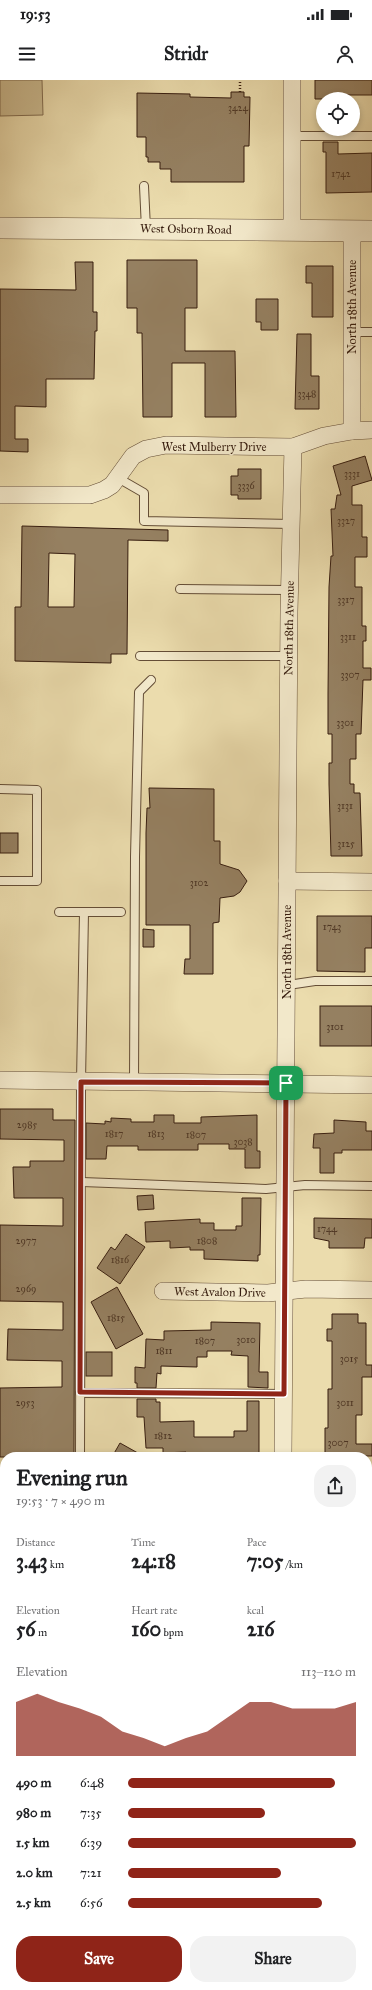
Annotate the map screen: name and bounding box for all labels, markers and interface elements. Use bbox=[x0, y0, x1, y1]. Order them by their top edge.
text: 19:53 bbox=[20, 5, 51, 23]
icon: menu bbox=[16, 43, 38, 65]
text: Stridr bbox=[164, 43, 208, 65]
icon: person bbox=[334, 43, 356, 65]
map controls bbox=[316, 92, 360, 136]
button: locate bbox=[316, 92, 360, 136]
house number: 3424 bbox=[228, 102, 248, 114]
house number: 1742 bbox=[331, 168, 351, 180]
street label: West Osborn Road bbox=[140, 221, 232, 237]
street label: North 18th Avenue bbox=[345, 260, 359, 354]
house number: 3348 bbox=[298, 388, 316, 400]
street label: West Mulberry Drive bbox=[162, 440, 266, 454]
house number: 3331 bbox=[344, 468, 360, 480]
house number: 3336 bbox=[237, 480, 255, 492]
house number: 3327 bbox=[337, 515, 355, 527]
street label: North 18th Avenue bbox=[281, 581, 297, 675]
house number: 3317 bbox=[337, 594, 355, 606]
house number: 3311 bbox=[340, 631, 356, 643]
house number: 3307 bbox=[340, 669, 360, 681]
house number: 3301 bbox=[336, 717, 354, 729]
house number: 3131 bbox=[337, 800, 353, 812]
house number: 3125 bbox=[337, 838, 355, 850]
house number: 3102 bbox=[190, 877, 208, 889]
street label: North 18th Avenue bbox=[280, 905, 294, 999]
house number: 1743 bbox=[323, 921, 341, 933]
house number: 3101 bbox=[326, 1021, 344, 1033]
pin bbox=[269, 1066, 303, 1100]
icon: arrive bbox=[275, 1072, 297, 1094]
house number: 2985 bbox=[17, 1119, 37, 1131]
house number: 1817 bbox=[105, 1128, 123, 1140]
house number: 1813 bbox=[147, 1128, 165, 1140]
house number: 1807 bbox=[186, 1129, 206, 1141]
house number: 3038 bbox=[233, 1136, 253, 1148]
house number: 1744 bbox=[317, 1223, 338, 1235]
house number: 2977 bbox=[16, 1235, 36, 1247]
house number: 1808 bbox=[197, 1235, 217, 1247]
house number: 1816 bbox=[111, 1254, 130, 1266]
house number: 2969 bbox=[16, 1283, 36, 1295]
street label: West Avalon Drive bbox=[174, 1284, 266, 1300]
house number: 1815 bbox=[107, 1312, 125, 1324]
house number: 3010 bbox=[236, 1334, 256, 1346]
house number: 1807 bbox=[195, 1335, 215, 1347]
house number: 1811 bbox=[155, 1345, 173, 1357]
house number: 3015 bbox=[340, 1353, 358, 1365]
house number: 2953 bbox=[16, 1397, 34, 1409]
house number: 3011 bbox=[336, 1397, 354, 1409]
house number: 1812 bbox=[154, 1430, 172, 1442]
house number: 3007 bbox=[328, 1437, 348, 1449]
text: Evening run bbox=[16, 1464, 128, 1491]
button: share bbox=[314, 1465, 356, 1507]
text: 19:53 · 7 × 490 m bbox=[16, 1493, 105, 1509]
text: Distance bbox=[16, 1536, 55, 1549]
text: Time bbox=[131, 1536, 156, 1549]
text: Pace bbox=[247, 1536, 267, 1549]
text: 3.43 bbox=[16, 1549, 47, 1573]
text: 24:18 bbox=[131, 1549, 176, 1573]
text: 7:05 bbox=[247, 1549, 283, 1573]
text: km bbox=[47, 1558, 64, 1571]
text: /km bbox=[283, 1558, 303, 1571]
text: Elevation bbox=[16, 1604, 60, 1617]
text: Heart rate bbox=[131, 1604, 178, 1617]
text: kcal bbox=[247, 1604, 264, 1617]
text: 56 bbox=[16, 1617, 36, 1641]
text: 160 bbox=[131, 1617, 161, 1641]
text: 216 bbox=[247, 1617, 275, 1641]
text: m bbox=[36, 1626, 47, 1639]
text: bpm bbox=[161, 1626, 184, 1639]
text: Elevation bbox=[16, 1664, 68, 1680]
text: 113–120 m bbox=[301, 1664, 356, 1680]
text: 490 m bbox=[16, 1775, 52, 1791]
text: 6:48 bbox=[80, 1775, 104, 1791]
text: 980 m bbox=[16, 1805, 51, 1821]
text: 7:35 bbox=[80, 1805, 101, 1821]
text: 1.5 km bbox=[16, 1835, 49, 1851]
text: 6:39 bbox=[80, 1835, 102, 1851]
text: 2.0 km bbox=[16, 1865, 53, 1881]
text: 7:21 bbox=[80, 1865, 102, 1881]
text: 2.5 km bbox=[16, 1895, 51, 1911]
text: 6:56 bbox=[80, 1895, 103, 1911]
button: Save bbox=[16, 1936, 182, 1982]
button: Share bbox=[190, 1936, 356, 1982]

